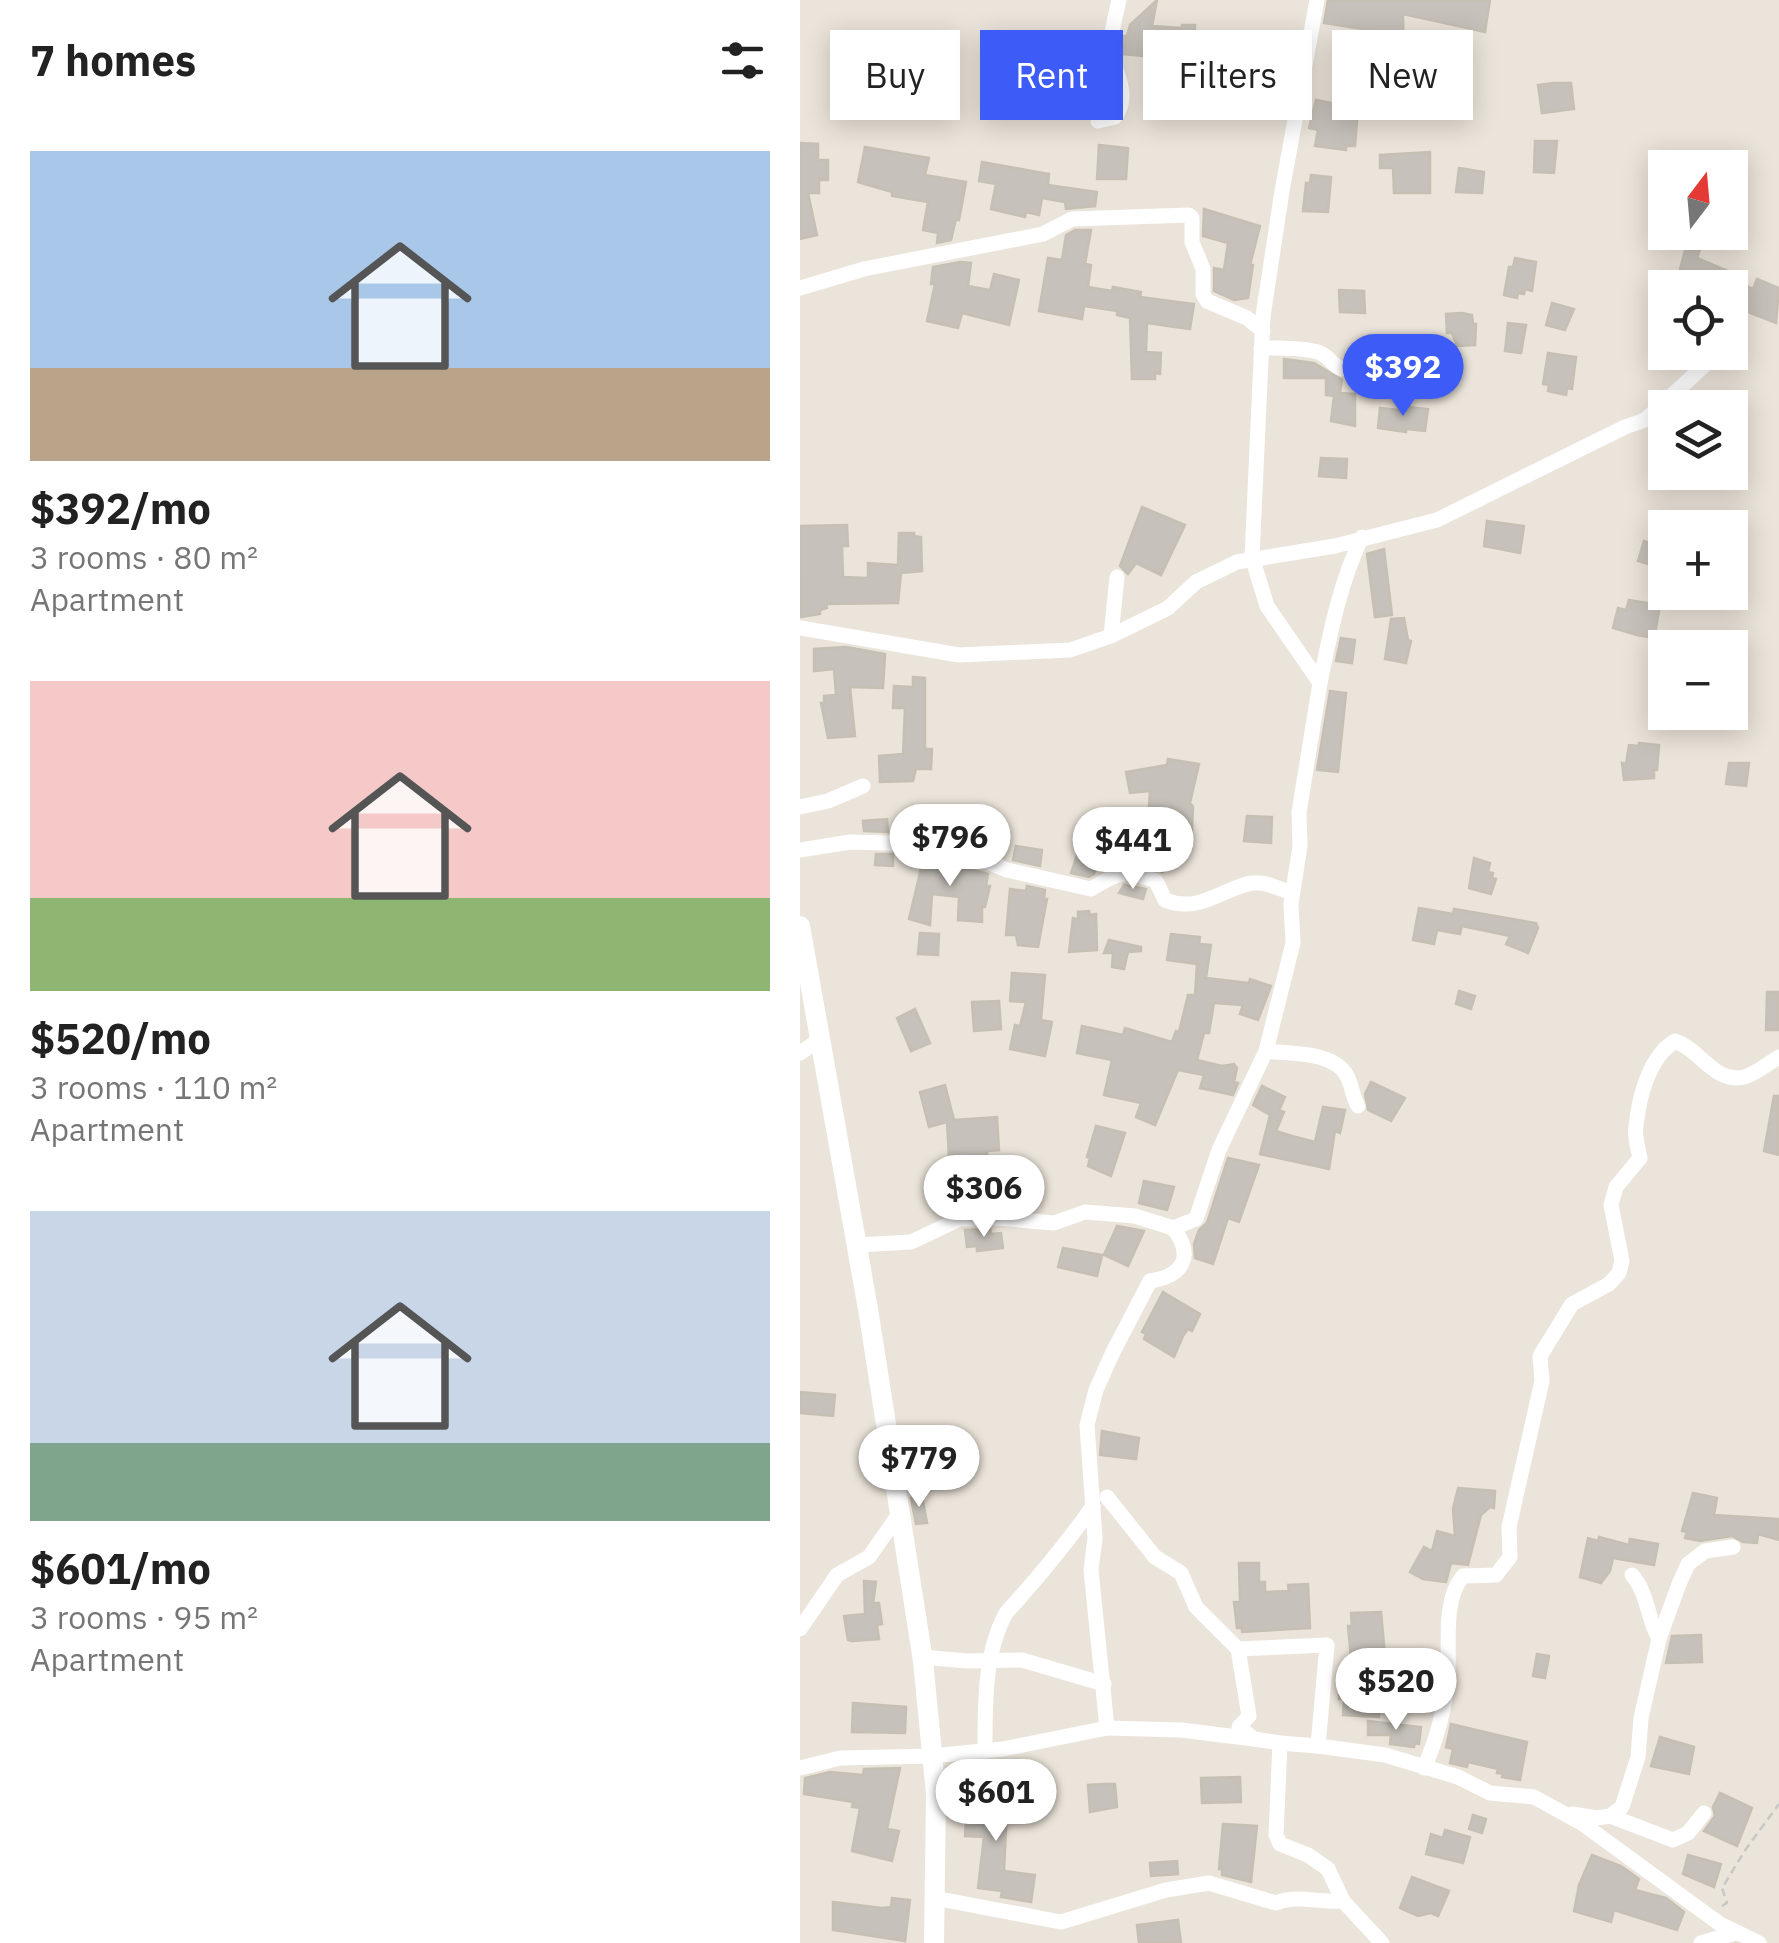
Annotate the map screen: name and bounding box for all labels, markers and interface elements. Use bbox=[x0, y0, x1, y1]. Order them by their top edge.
chip: Buy bbox=[830, 30, 960, 120]
chip: Rent bbox=[980, 30, 1123, 120]
chip: Filters bbox=[1143, 30, 1312, 120]
chip: New bbox=[1332, 30, 1473, 120]
text: 7 homes bbox=[30, 33, 196, 88]
icon: filters bbox=[715, 33, 770, 88]
north arrow bbox=[1648, 150, 1748, 250]
map controls bbox=[1648, 150, 1748, 730]
icon: home bbox=[310, 216, 490, 396]
button: locate bbox=[1648, 270, 1748, 370]
pin: $392 bbox=[1344, 334, 1462, 419]
text: $392 bbox=[1365, 345, 1441, 387]
button: layers bbox=[1648, 390, 1748, 490]
text: $392/mo bbox=[30, 481, 211, 536]
button: + bbox=[1648, 510, 1748, 610]
text: 3 rooms · 80 m² bbox=[30, 536, 258, 578]
text: Apartment bbox=[30, 578, 184, 620]
button: − bbox=[1648, 630, 1748, 730]
icon: home bbox=[310, 746, 490, 926]
pin: $796 bbox=[891, 804, 1009, 889]
pin: $441 bbox=[1074, 807, 1192, 892]
text: $796 bbox=[912, 815, 988, 857]
text: $441 bbox=[1095, 818, 1171, 860]
text: $520/mo bbox=[30, 1011, 211, 1066]
text: 3 rooms · 110 m² bbox=[30, 1066, 277, 1108]
text: Apartment bbox=[30, 1108, 184, 1150]
pin: $306 bbox=[925, 1155, 1043, 1240]
text: $306 bbox=[946, 1166, 1022, 1208]
icon: home bbox=[310, 1276, 490, 1456]
pin: $779 bbox=[860, 1425, 978, 1510]
text: $779 bbox=[881, 1436, 957, 1478]
text: $601/mo bbox=[30, 1541, 211, 1596]
text: 3 rooms · 95 m² bbox=[30, 1596, 258, 1638]
text: Apartment bbox=[30, 1638, 184, 1680]
pin: $520 bbox=[1337, 1648, 1455, 1733]
text: $520 bbox=[1358, 1659, 1434, 1701]
pin: $601 bbox=[937, 1759, 1055, 1844]
text: $601 bbox=[958, 1770, 1034, 1812]

